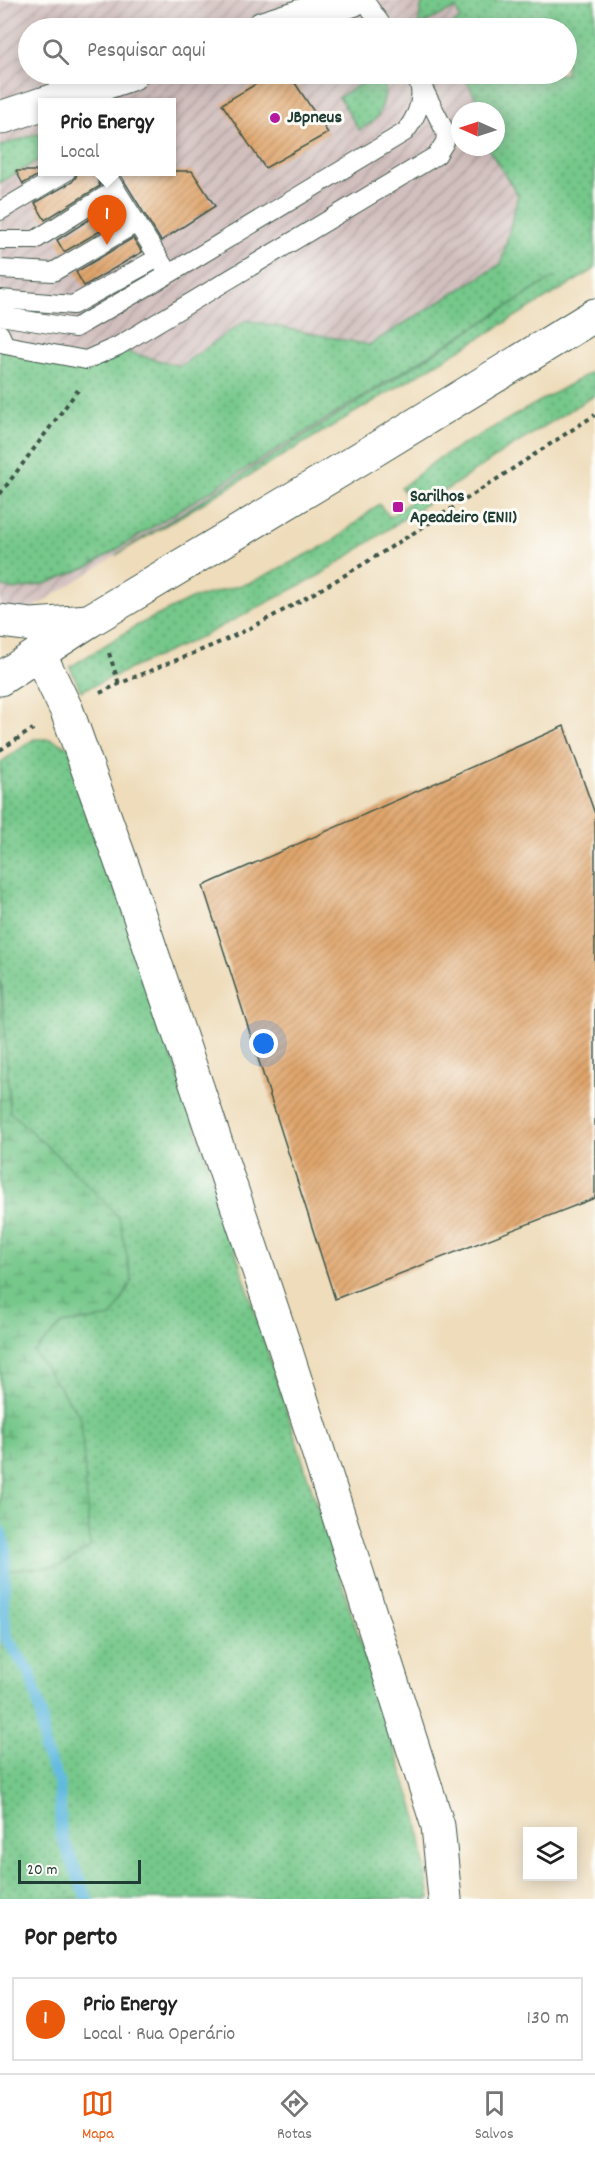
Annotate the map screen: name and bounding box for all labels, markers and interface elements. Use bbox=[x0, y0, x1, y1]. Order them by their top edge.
search box bbox=[18, 18, 577, 84]
icon: search bbox=[39, 35, 72, 68]
text: Pesquisar aqui bbox=[87, 36, 206, 67]
popup bbox=[38, 98, 176, 176]
north arrow bbox=[451, 102, 505, 156]
place label: JBpneus bbox=[287, 106, 342, 131]
text: Prio Energy bbox=[60, 108, 154, 139]
marker: JBpneus bbox=[268, 111, 282, 125]
text: Local bbox=[60, 139, 99, 167]
pin: 1 bbox=[88, 196, 126, 245]
place label: Sarilhos Apeadeiro (EN11) bbox=[410, 485, 517, 531]
marker: Sarilhos Apeadeiro (EN11) bbox=[391, 500, 405, 514]
your location bbox=[249, 1029, 278, 1058]
map controls bbox=[523, 1827, 577, 1881]
button: layers bbox=[523, 1827, 577, 1881]
scale bar bbox=[18, 1857, 141, 1884]
text: 20 m bbox=[27, 1859, 57, 1882]
text: Por perto bbox=[24, 1920, 117, 1957]
text: Prio Energy bbox=[83, 1990, 177, 2021]
text: 1 bbox=[43, 2005, 48, 2033]
text: 130 m bbox=[527, 2005, 569, 2033]
text: Local · Rua Operário bbox=[83, 2021, 235, 2049]
tab: Mapa bbox=[81, 2087, 114, 2146]
tab: Rotas bbox=[277, 2087, 312, 2146]
tab: Salvos bbox=[475, 2087, 514, 2146]

